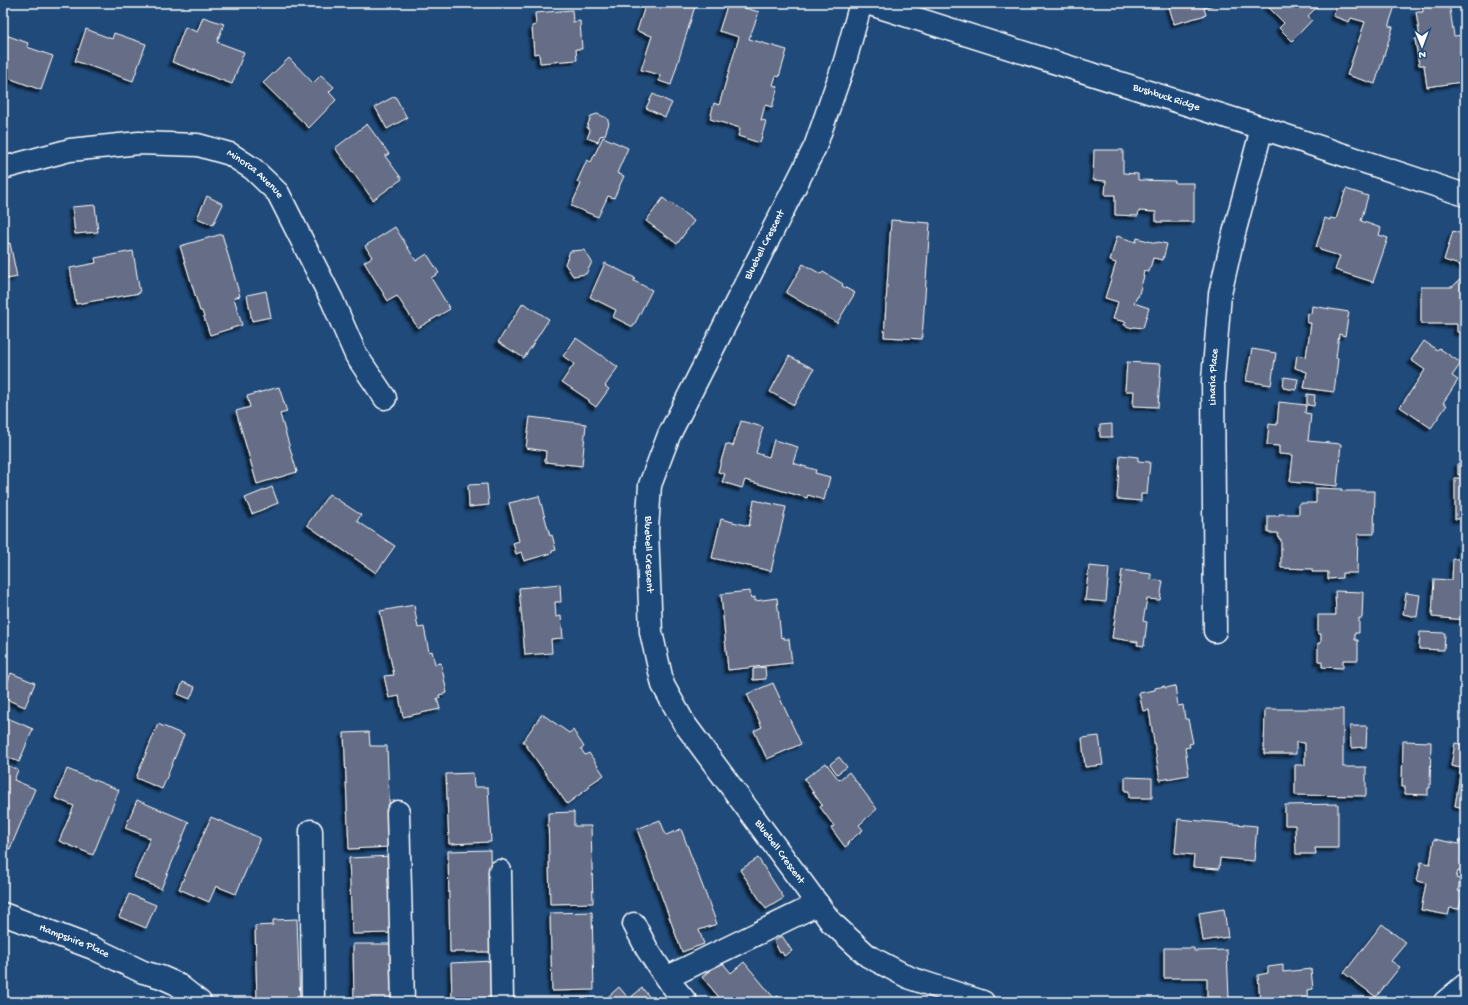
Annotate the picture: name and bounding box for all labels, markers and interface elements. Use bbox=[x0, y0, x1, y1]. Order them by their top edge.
north arrow bbox=[1402, 26, 1442, 66]
text: N bbox=[1418, 48, 1426, 60]
street label: Bushbuck Ridge bbox=[1130, 81, 1202, 114]
street label: Minorca Avenue bbox=[224, 147, 286, 201]
street label: Bluebell Crescent bbox=[742, 207, 788, 283]
street label: Linaria Place bbox=[1207, 348, 1222, 405]
street label: Bluebell Crescent bbox=[641, 515, 656, 594]
street label: Bluebell Crescent bbox=[751, 817, 808, 888]
street label: Hampshire Place bbox=[37, 922, 111, 961]

